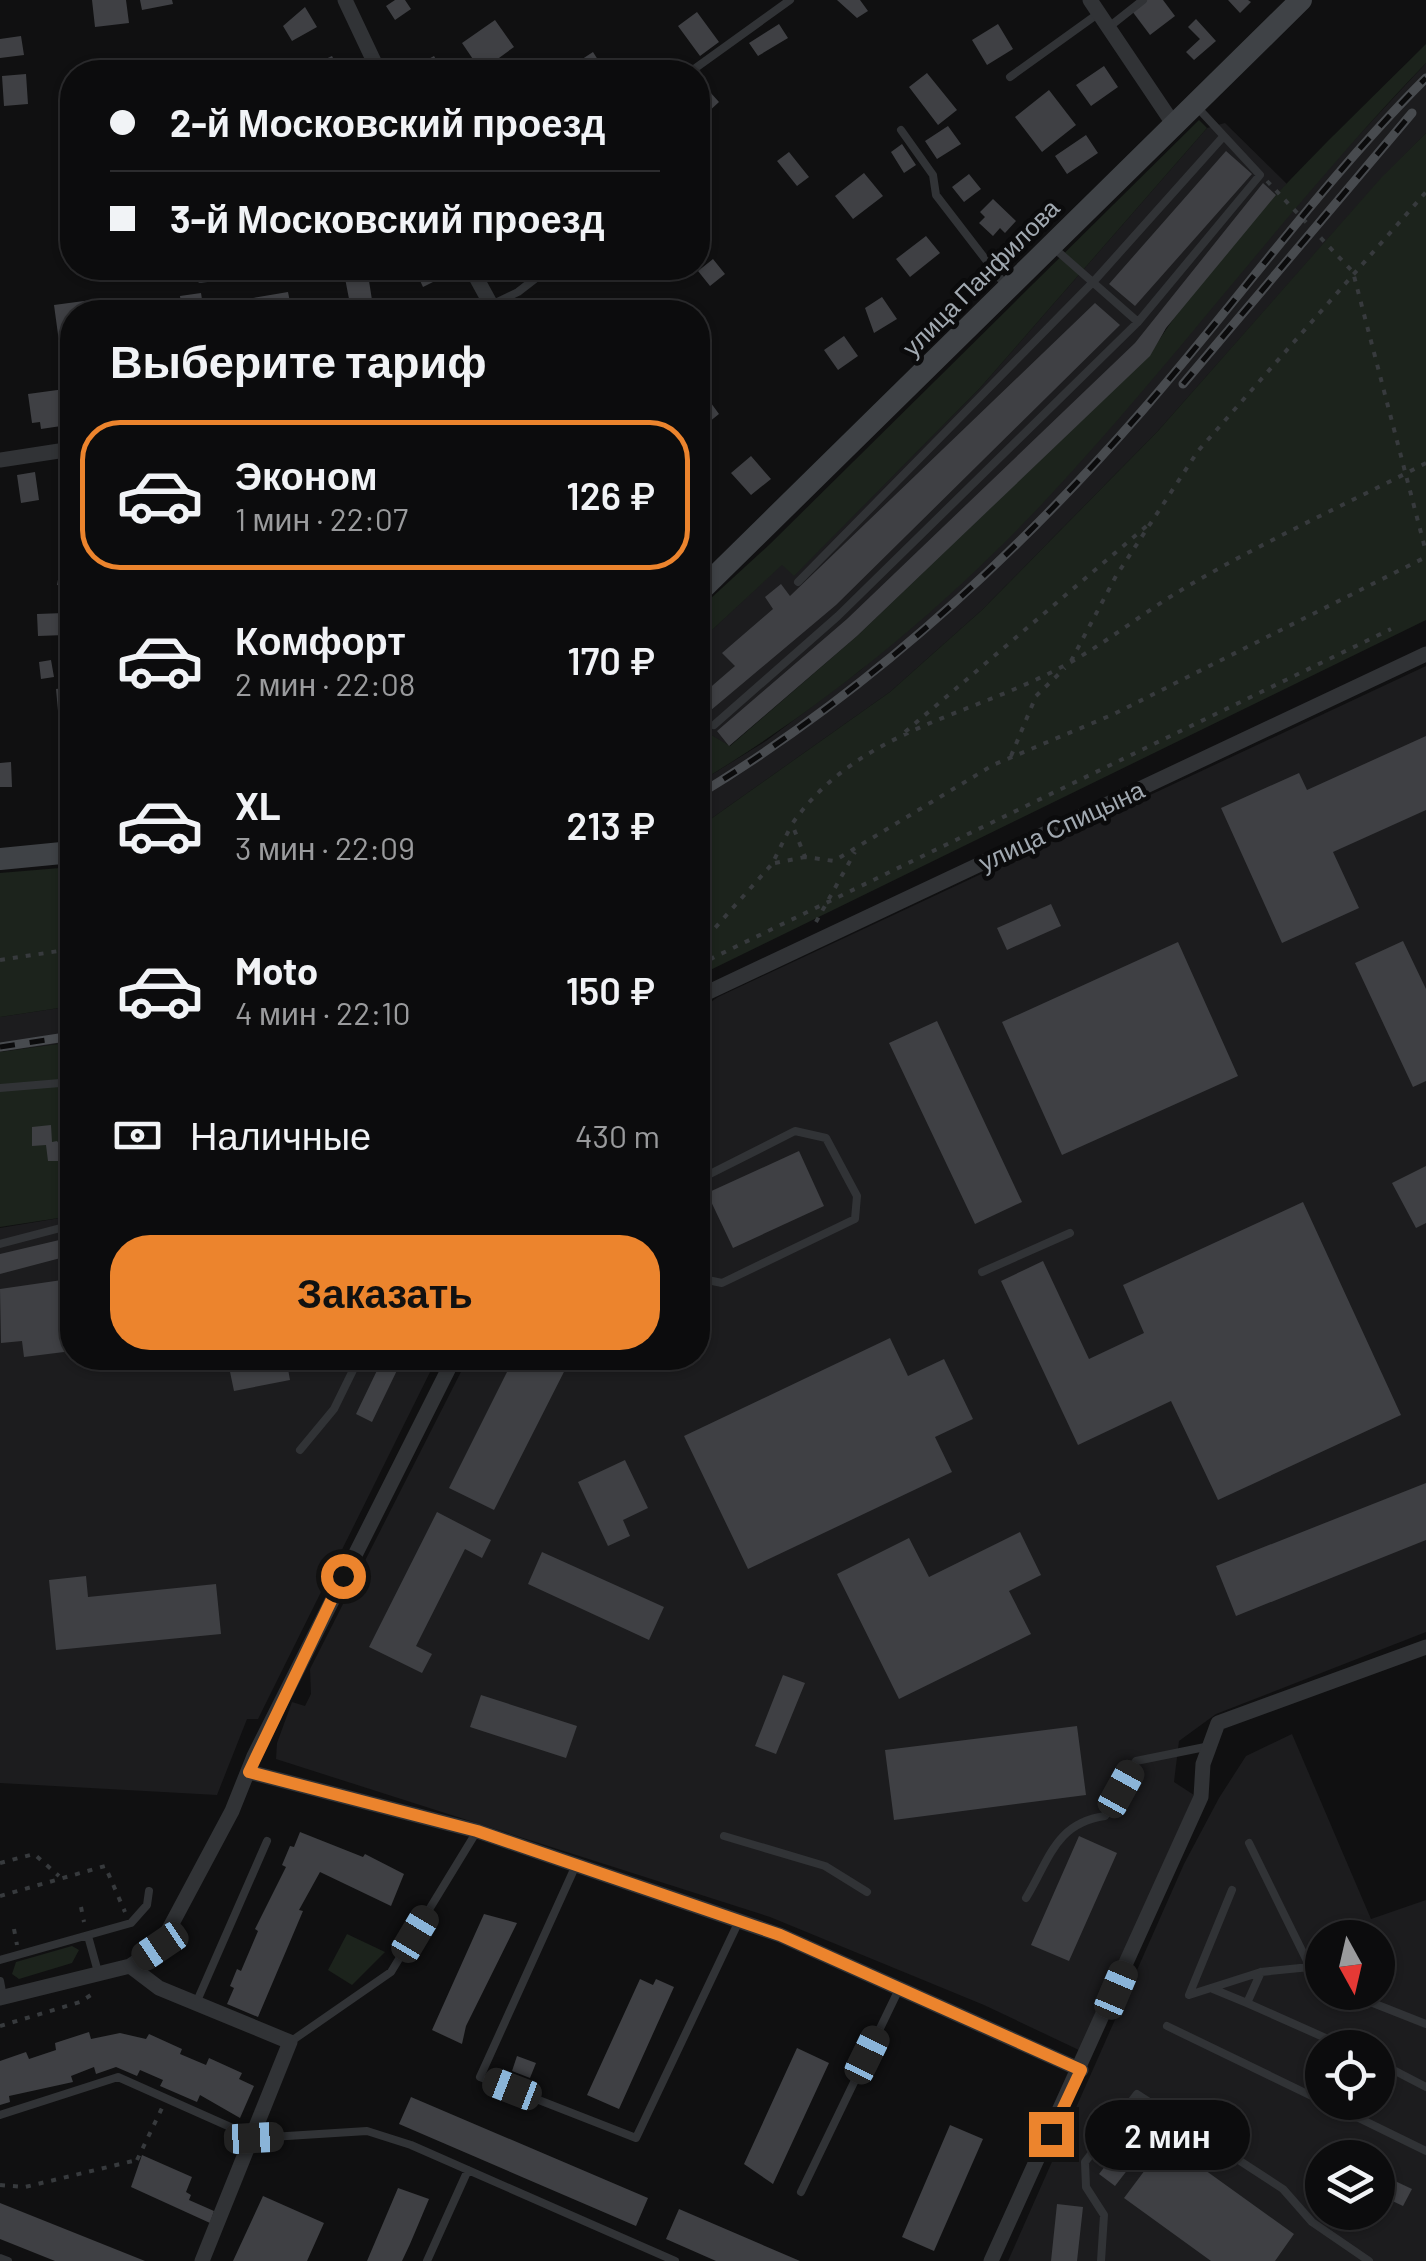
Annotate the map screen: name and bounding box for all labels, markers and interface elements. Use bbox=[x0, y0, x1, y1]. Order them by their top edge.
text: 2-й Московский проезд bbox=[170, 99, 605, 145]
street label: улица Панфилова bbox=[895, 192, 1065, 362]
text: 3-й Московский проезд bbox=[170, 195, 605, 241]
text: Выберите тариф bbox=[110, 333, 487, 387]
icon: car bbox=[115, 450, 205, 540]
text: Эконом bbox=[235, 452, 378, 498]
text: 126 ₽ bbox=[566, 472, 655, 518]
text: 1 мин · 22:07 bbox=[235, 499, 408, 537]
icon: car bbox=[115, 615, 205, 705]
text: Комфорт bbox=[235, 617, 406, 663]
text: 170 ₽ bbox=[567, 637, 655, 683]
text: 2 мин · 22:08 bbox=[235, 664, 416, 702]
street label: улица Спицына bbox=[973, 773, 1149, 876]
icon: car bbox=[115, 780, 205, 870]
text: XL bbox=[235, 782, 281, 828]
text: 213 ₽ bbox=[567, 802, 655, 848]
text: 3 мин · 22:09 bbox=[235, 828, 415, 866]
icon: car bbox=[115, 945, 205, 1035]
text: Moto bbox=[235, 947, 318, 993]
text: 150 ₽ bbox=[566, 967, 655, 1013]
text: 4 мин · 22:10 bbox=[235, 993, 411, 1031]
icon: cash bbox=[110, 1108, 165, 1163]
text: Наличные bbox=[190, 1112, 371, 1158]
text: 430 m bbox=[575, 1116, 660, 1154]
button: Заказать bbox=[110, 1235, 660, 1350]
route start bbox=[321, 1554, 366, 1599]
car bbox=[1093, 1755, 1149, 1823]
car bbox=[387, 1901, 443, 1967]
car bbox=[127, 1917, 193, 1975]
north arrow bbox=[1305, 1920, 1395, 2010]
map controls bbox=[1305, 1920, 1395, 2230]
car bbox=[1090, 1957, 1142, 2023]
car bbox=[840, 2021, 894, 2089]
button: locate bbox=[1305, 2030, 1395, 2120]
car bbox=[479, 2064, 545, 2114]
callout: 2 мин bbox=[1086, 2099, 1251, 2169]
route end bbox=[1029, 2112, 1074, 2157]
text: 2 мин bbox=[1124, 2116, 1211, 2154]
car bbox=[223, 2121, 285, 2155]
button: layers bbox=[1305, 2140, 1395, 2230]

